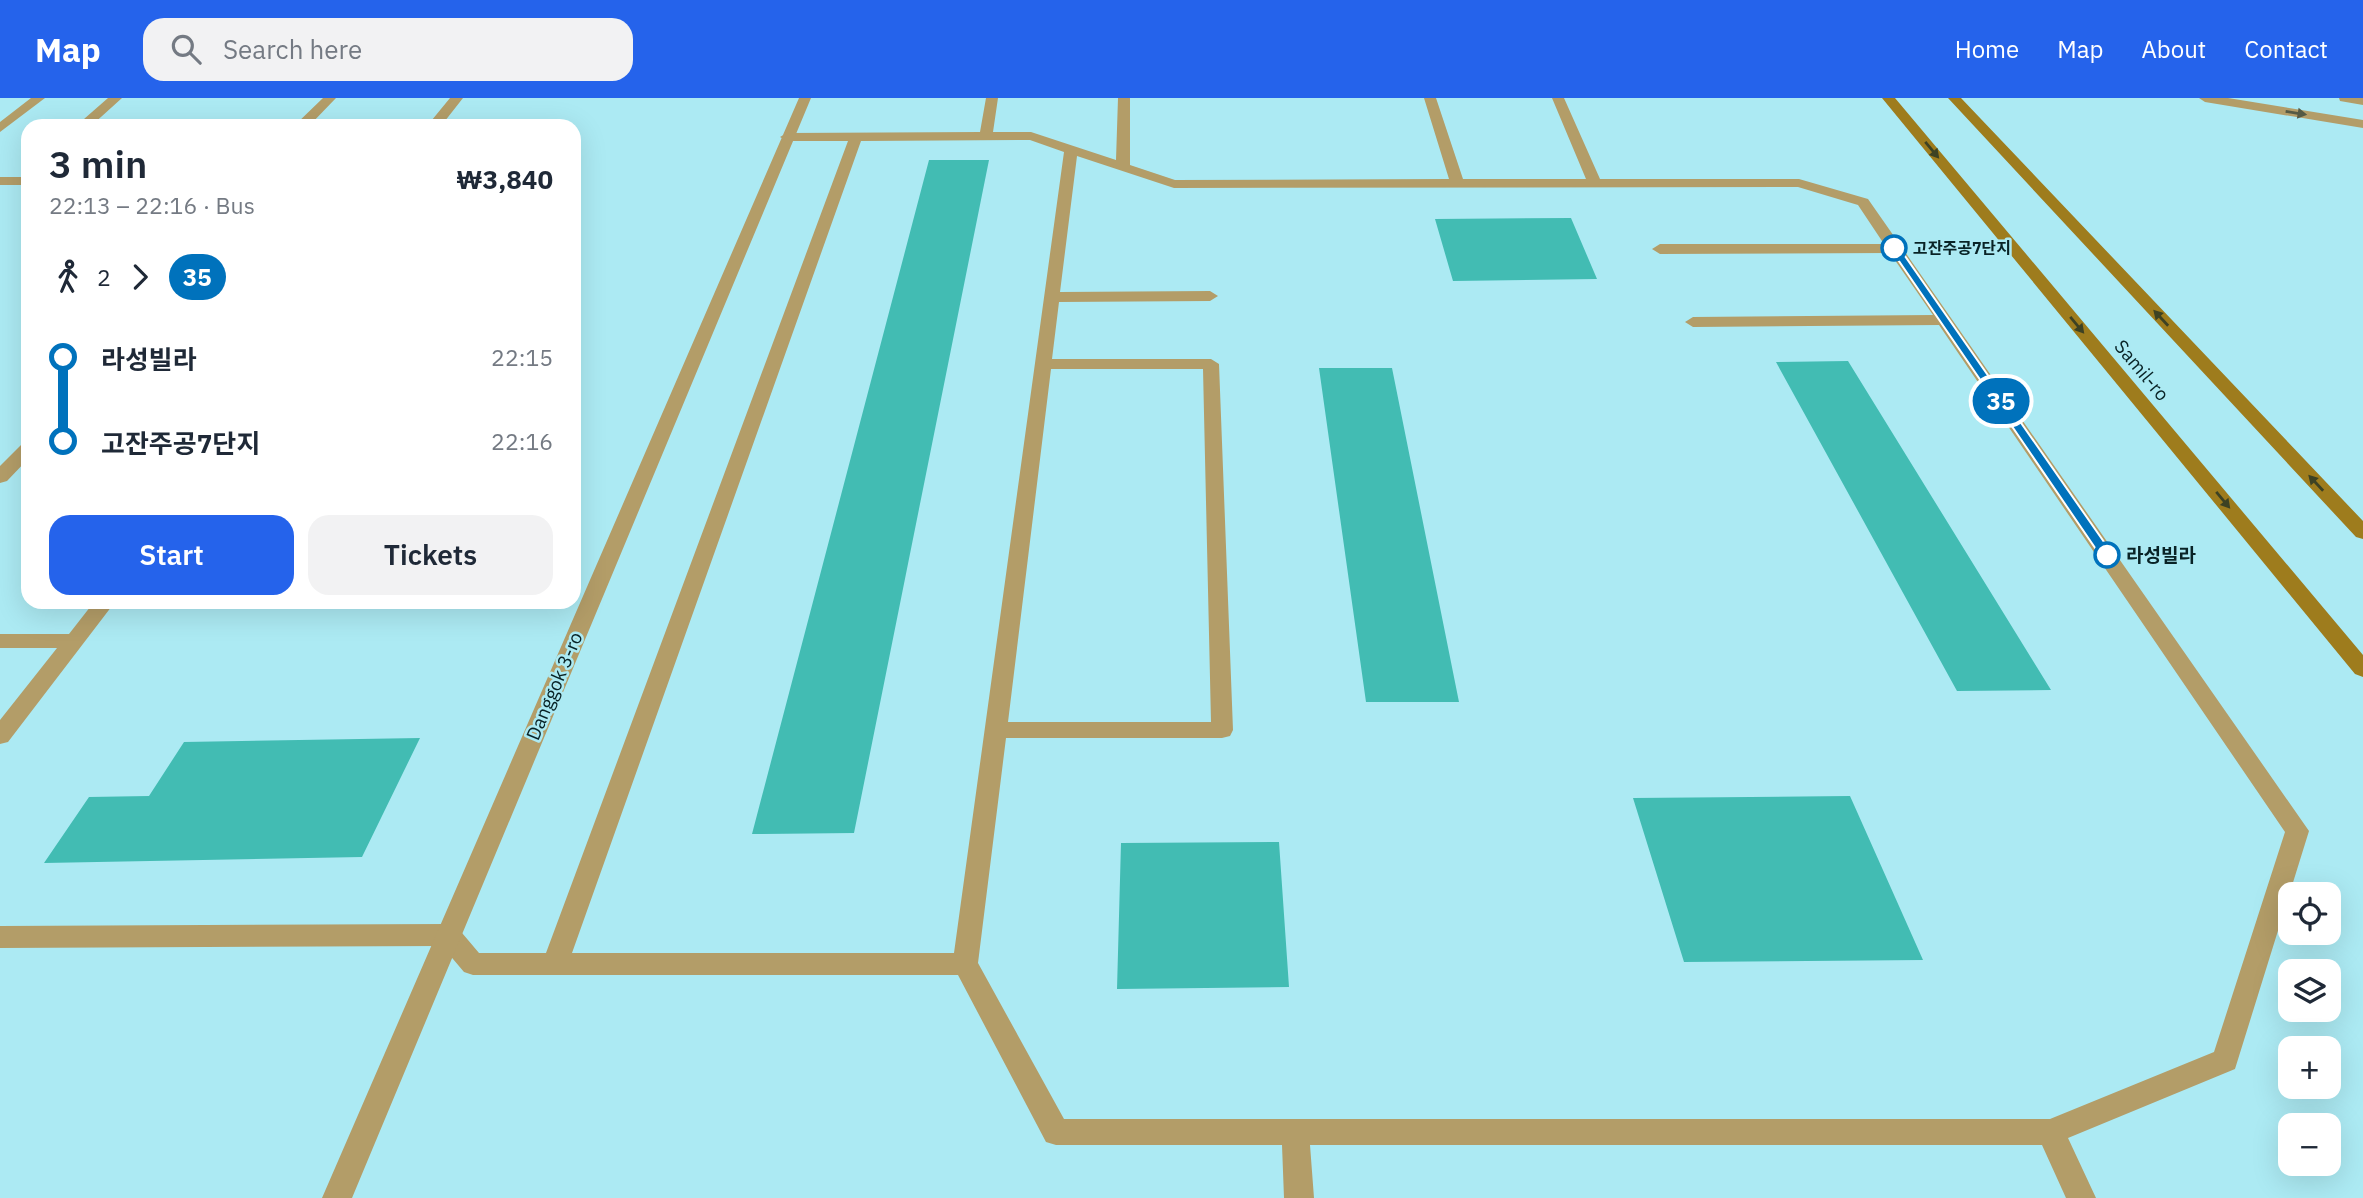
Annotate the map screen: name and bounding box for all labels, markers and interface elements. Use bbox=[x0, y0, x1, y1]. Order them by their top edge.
search box bbox=[143, 18, 633, 81]
text: Map bbox=[35, 28, 101, 71]
icon: search bbox=[167, 30, 205, 68]
text: Search here bbox=[223, 32, 362, 66]
text: Home bbox=[1955, 33, 2019, 65]
text: Map bbox=[2057, 33, 2103, 65]
text: About bbox=[2141, 33, 2206, 65]
text: Contact bbox=[2244, 33, 2328, 65]
one-way arrow bbox=[2285, 108, 2307, 119]
text: 3 min bbox=[49, 139, 147, 188]
one-way arrow bbox=[1924, 142, 1939, 159]
text: ₩3,840 bbox=[456, 162, 553, 196]
text: 22:13 – 22:16 · Bus bbox=[49, 190, 255, 220]
marker: 고잔주공7단지 bbox=[1881, 235, 1907, 261]
place label: 고잔주공7단지 bbox=[1913, 238, 2011, 258]
icon: walk bbox=[49, 258, 87, 296]
icon: forward bbox=[121, 258, 159, 296]
text: 35 bbox=[183, 261, 212, 293]
text: 2 bbox=[97, 262, 111, 292]
one-way arrow bbox=[2153, 310, 2169, 327]
one-way arrow bbox=[2070, 316, 2085, 334]
street label: Samil-ro bbox=[2109, 334, 2175, 406]
text: 라성빌라 bbox=[101, 342, 197, 376]
text: 22:15 bbox=[491, 342, 553, 372]
line badge: 35 bbox=[1969, 378, 2032, 424]
text: 35 bbox=[1987, 385, 2015, 417]
text: 고잔주공7단지 bbox=[101, 426, 260, 460]
text: 22:16 bbox=[491, 426, 553, 456]
one-way arrow bbox=[2308, 475, 2325, 492]
one-way arrow bbox=[2215, 492, 2230, 509]
button: Start bbox=[49, 515, 294, 595]
button: Tickets bbox=[308, 515, 553, 595]
marker: 라성빌라 bbox=[2094, 542, 2120, 568]
place label: 라성빌라 bbox=[2126, 543, 2196, 567]
street label: Danggok 3-ro bbox=[520, 628, 588, 744]
map controls bbox=[2278, 882, 2341, 1176]
button: locate bbox=[2278, 882, 2341, 945]
button: layers bbox=[2278, 959, 2341, 1022]
button: + bbox=[2278, 1036, 2341, 1099]
button: − bbox=[2278, 1113, 2341, 1176]

